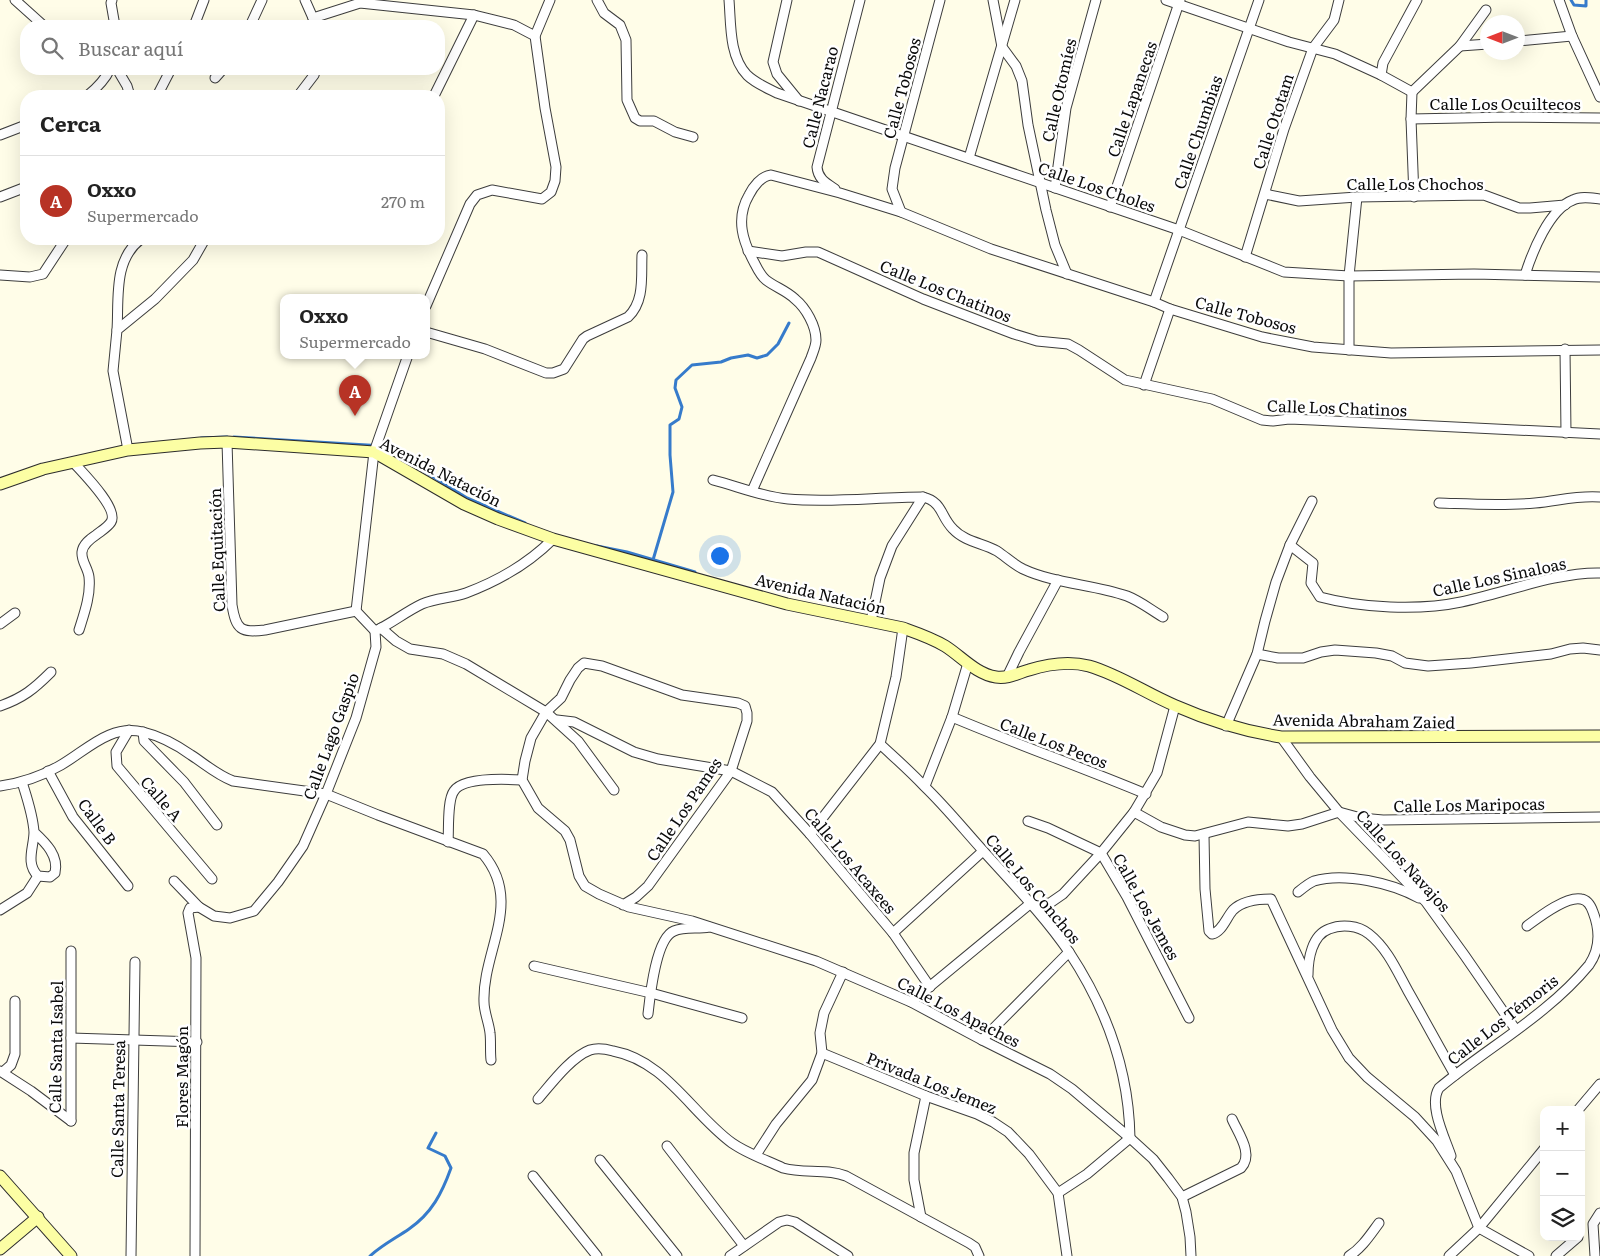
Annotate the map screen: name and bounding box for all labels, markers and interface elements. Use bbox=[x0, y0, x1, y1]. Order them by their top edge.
north arrow bbox=[1480, 15, 1525, 60]
search box bbox=[20, 20, 445, 75]
icon: search bbox=[38, 34, 66, 62]
text: Buscar aquí bbox=[78, 34, 183, 62]
street label: Calle Tobosos bbox=[876, 35, 926, 141]
street label: Calle Otomíes bbox=[1034, 36, 1082, 144]
street label: Calle Lapanecas bbox=[1100, 38, 1162, 160]
street label: Calle Nacarao bbox=[795, 43, 843, 151]
street label: Calle Ototam bbox=[1245, 69, 1299, 172]
street label: Calle Chumbias bbox=[1166, 72, 1228, 192]
street label: Calle Los Ocuiltecos bbox=[1429, 91, 1581, 115]
text: Cerca bbox=[40, 107, 101, 138]
street label: Calle Los Choles bbox=[1035, 155, 1159, 217]
street label: Calle Los Chochos bbox=[1346, 171, 1484, 195]
text: Oxxo bbox=[87, 175, 136, 203]
text: A bbox=[50, 189, 62, 213]
text: 270 m bbox=[381, 189, 425, 213]
text: Supermercado bbox=[87, 203, 199, 227]
street label: Calle Los Chatinos bbox=[877, 253, 1015, 327]
street label: Calle Tobosos bbox=[1193, 289, 1299, 339]
popup bbox=[280, 294, 430, 359]
text: Oxxo bbox=[299, 301, 348, 329]
text: Supermercado bbox=[299, 329, 411, 353]
pin: A bbox=[339, 375, 371, 416]
street label: Calle Los Chatinos bbox=[1267, 393, 1407, 421]
street label: Avenida Natación bbox=[376, 430, 506, 512]
street label: Calle Equitación bbox=[202, 487, 230, 613]
your location bbox=[707, 543, 733, 569]
street label: Calle Los Sinaloas bbox=[1430, 550, 1568, 602]
street label: Avenida Natación bbox=[753, 566, 889, 620]
street label: Calle Lago Gaspio bbox=[296, 669, 364, 803]
street label: Avenida Abraham Zaied bbox=[1273, 706, 1456, 734]
street label: Calle Los Pecos bbox=[997, 710, 1111, 774]
street label: Calle Los Pames bbox=[639, 752, 727, 866]
street label: Calle A bbox=[135, 770, 189, 826]
street label: Calle Los Maripocas bbox=[1393, 791, 1545, 817]
street label: Calle B bbox=[73, 793, 123, 849]
street label: Calle Los Acaxees bbox=[799, 802, 903, 918]
street label: Calle Los Navajos bbox=[1351, 803, 1457, 917]
street label: Calle Los Conchos bbox=[981, 828, 1087, 948]
street label: Calle Los Jemes bbox=[1108, 848, 1186, 964]
street label: Calle Los Témoris bbox=[1441, 968, 1563, 1070]
street label: Calle Los Apaches bbox=[893, 970, 1025, 1052]
street label: Calle Santa Isabel bbox=[42, 980, 68, 1114]
street label: Flores Magón bbox=[169, 1025, 193, 1128]
street label: Calle Santa Teresa bbox=[104, 1039, 130, 1178]
street label: Privada Los Jemez bbox=[863, 1045, 1001, 1119]
map controls bbox=[1540, 1106, 1585, 1241]
button: + bbox=[1540, 1106, 1585, 1151]
button: − bbox=[1540, 1151, 1585, 1196]
button: layers bbox=[1540, 1196, 1585, 1241]

